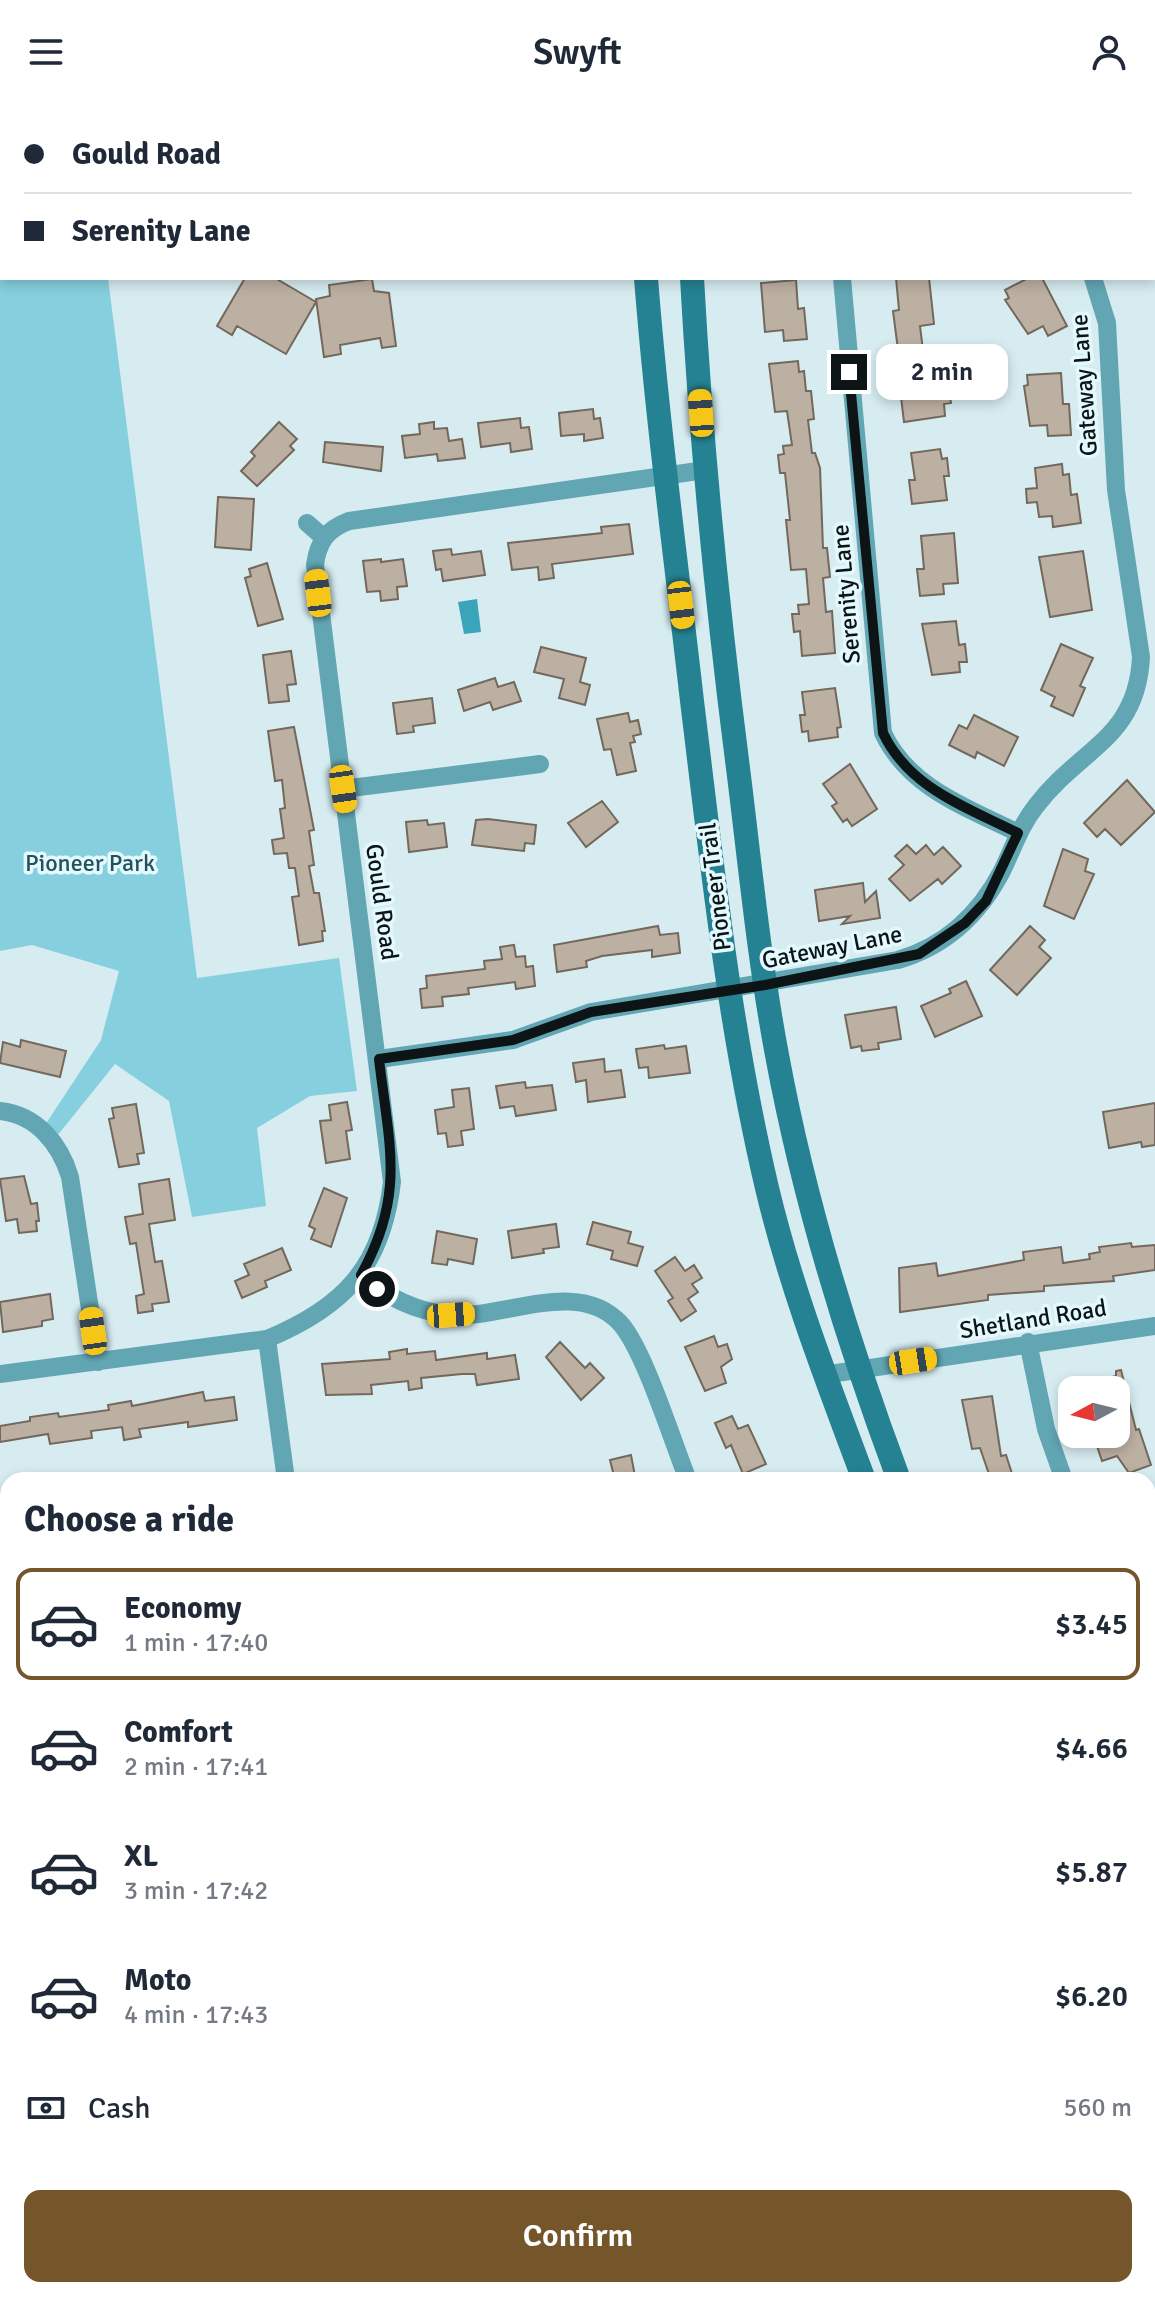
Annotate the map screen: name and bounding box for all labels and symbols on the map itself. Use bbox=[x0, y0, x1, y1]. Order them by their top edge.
street label: Gateway Lane bbox=[1064, 313, 1104, 457]
callout: 2 min bbox=[877, 344, 1009, 400]
route end bbox=[831, 354, 867, 390]
car bbox=[687, 388, 715, 438]
street label: Serenity Lane bbox=[825, 523, 867, 665]
car bbox=[303, 568, 333, 618]
car bbox=[666, 580, 696, 630]
car bbox=[328, 764, 358, 814]
street label: Pioneer Trail bbox=[692, 821, 738, 953]
street label: Gould Road bbox=[359, 842, 405, 962]
park label: Pioneer Park bbox=[25, 848, 155, 878]
street label: Gateway Lane bbox=[759, 919, 905, 975]
route start bbox=[359, 1271, 395, 1307]
street label: Shetland Road bbox=[957, 1293, 1109, 1345]
car bbox=[426, 1301, 476, 1329]
car bbox=[78, 1306, 108, 1356]
car bbox=[887, 1345, 939, 1377]
north arrow bbox=[1058, 1376, 1130, 1448]

